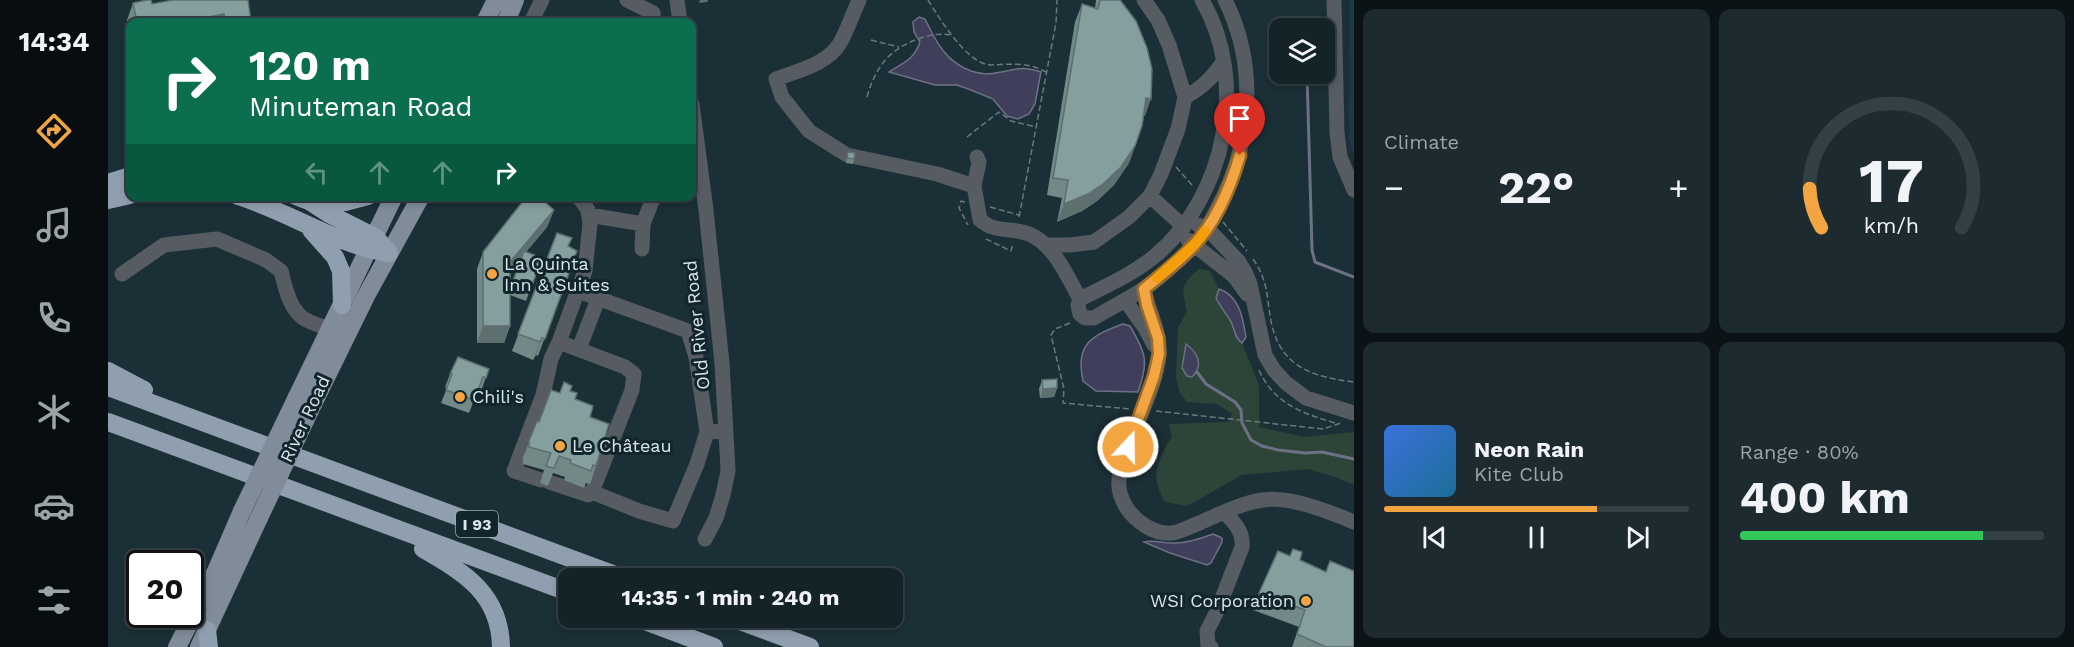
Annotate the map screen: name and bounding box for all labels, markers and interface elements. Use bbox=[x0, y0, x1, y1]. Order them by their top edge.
map controls bbox=[1269, 18, 1335, 84]
button: layers bbox=[1269, 18, 1335, 84]
text: 14:34 bbox=[19, 26, 89, 58]
text: 120 m bbox=[249, 41, 371, 90]
icon: right bbox=[150, 42, 228, 120]
text: Minuteman Road bbox=[249, 91, 472, 123]
pin bbox=[1214, 93, 1265, 155]
icon: arrive bbox=[1223, 102, 1256, 135]
icon: directions bbox=[33, 110, 75, 152]
text: Climate bbox=[1384, 130, 1459, 154]
text: 17 bbox=[1859, 144, 1924, 217]
icon: left bbox=[300, 156, 333, 189]
icon: ahead bbox=[363, 156, 396, 189]
icon: ahead bbox=[426, 156, 459, 189]
icon: right bbox=[489, 156, 522, 189]
text: 22° bbox=[1498, 161, 1574, 214]
text: − bbox=[1384, 168, 1404, 207]
text: + bbox=[1669, 168, 1688, 207]
icon: music bbox=[33, 204, 75, 246]
text: km/h bbox=[1864, 213, 1919, 238]
place label: La Quinta Inn & Suites bbox=[504, 253, 610, 295]
street label: Old River Road bbox=[679, 259, 714, 391]
marker: La Quinta Inn & Suites bbox=[485, 267, 499, 281]
icon: phone bbox=[33, 297, 75, 339]
street label: River Road bbox=[275, 372, 334, 466]
place label: Chili's bbox=[472, 386, 524, 407]
marker: Chili's bbox=[453, 390, 467, 404]
icon: climate bbox=[33, 391, 75, 433]
position arrow bbox=[1096, 415, 1160, 479]
place label: Le Château bbox=[572, 435, 672, 456]
text: Neon Rain bbox=[1474, 437, 1584, 462]
marker: Le Château bbox=[553, 439, 567, 453]
text: Range · 80% bbox=[1740, 440, 1859, 464]
text: Kite Club bbox=[1474, 462, 1564, 486]
text: 400 km bbox=[1740, 471, 1910, 524]
icon: car bbox=[33, 485, 75, 527]
road number: I 93 bbox=[456, 511, 498, 537]
icon: previous bbox=[1418, 521, 1451, 554]
icon: pause bbox=[1520, 521, 1553, 554]
icon: next bbox=[1621, 521, 1654, 554]
speed limit sign: 20 bbox=[126, 550, 204, 628]
icon: filters bbox=[33, 579, 75, 621]
text: 14:35 · 1 min · 240 m bbox=[622, 585, 840, 610]
place label: WSI Corporation bbox=[1150, 590, 1294, 611]
marker: WSI Corporation bbox=[1299, 594, 1313, 608]

